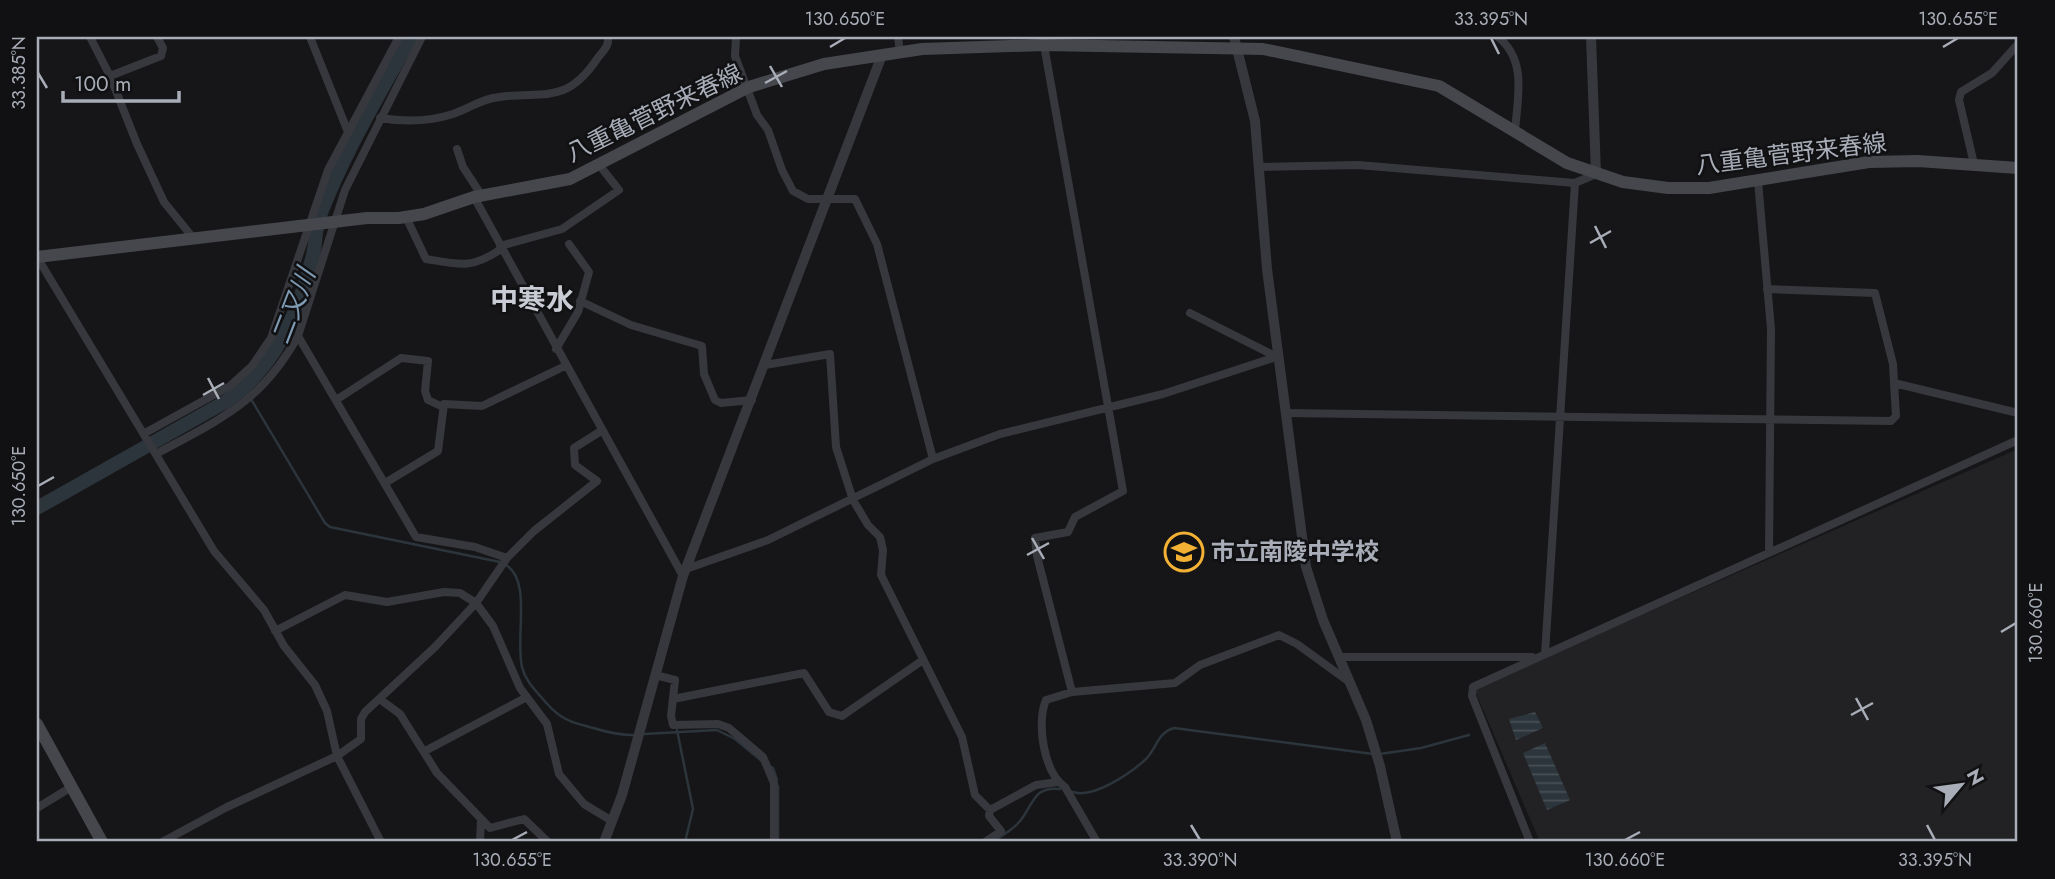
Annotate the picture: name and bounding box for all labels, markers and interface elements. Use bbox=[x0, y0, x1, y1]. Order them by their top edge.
text: 130.650°E bbox=[805, 6, 885, 32]
text: 33.395°N bbox=[1454, 6, 1528, 32]
text: 130.655°E bbox=[1918, 6, 1998, 32]
text: 33.385°N bbox=[6, 36, 32, 110]
street label: 八重亀菅野来春線 bbox=[560, 55, 748, 170]
scale bar bbox=[63, 60, 178, 104]
text: 100 m bbox=[74, 69, 131, 99]
street label: 八重亀菅野来春線 bbox=[1694, 124, 1888, 183]
water label: 二又川 bbox=[261, 260, 326, 349]
district label: 中寒水 bbox=[490, 279, 574, 320]
text: 130.650°E bbox=[6, 446, 32, 526]
school or university icon: 市立南陵中学校 bbox=[1163, 531, 1205, 573]
place label: 市立南陵中学校 bbox=[1211, 534, 1379, 569]
text: 130.660°E bbox=[2023, 583, 2049, 663]
north arrow bbox=[1926, 750, 1996, 820]
text: N bbox=[1960, 764, 1991, 790]
text: 130.655°E bbox=[472, 847, 552, 873]
text: 33.390°N bbox=[1163, 847, 1237, 873]
text: 130.660°E bbox=[1585, 847, 1665, 873]
text: 33.395°N bbox=[1898, 847, 1972, 873]

